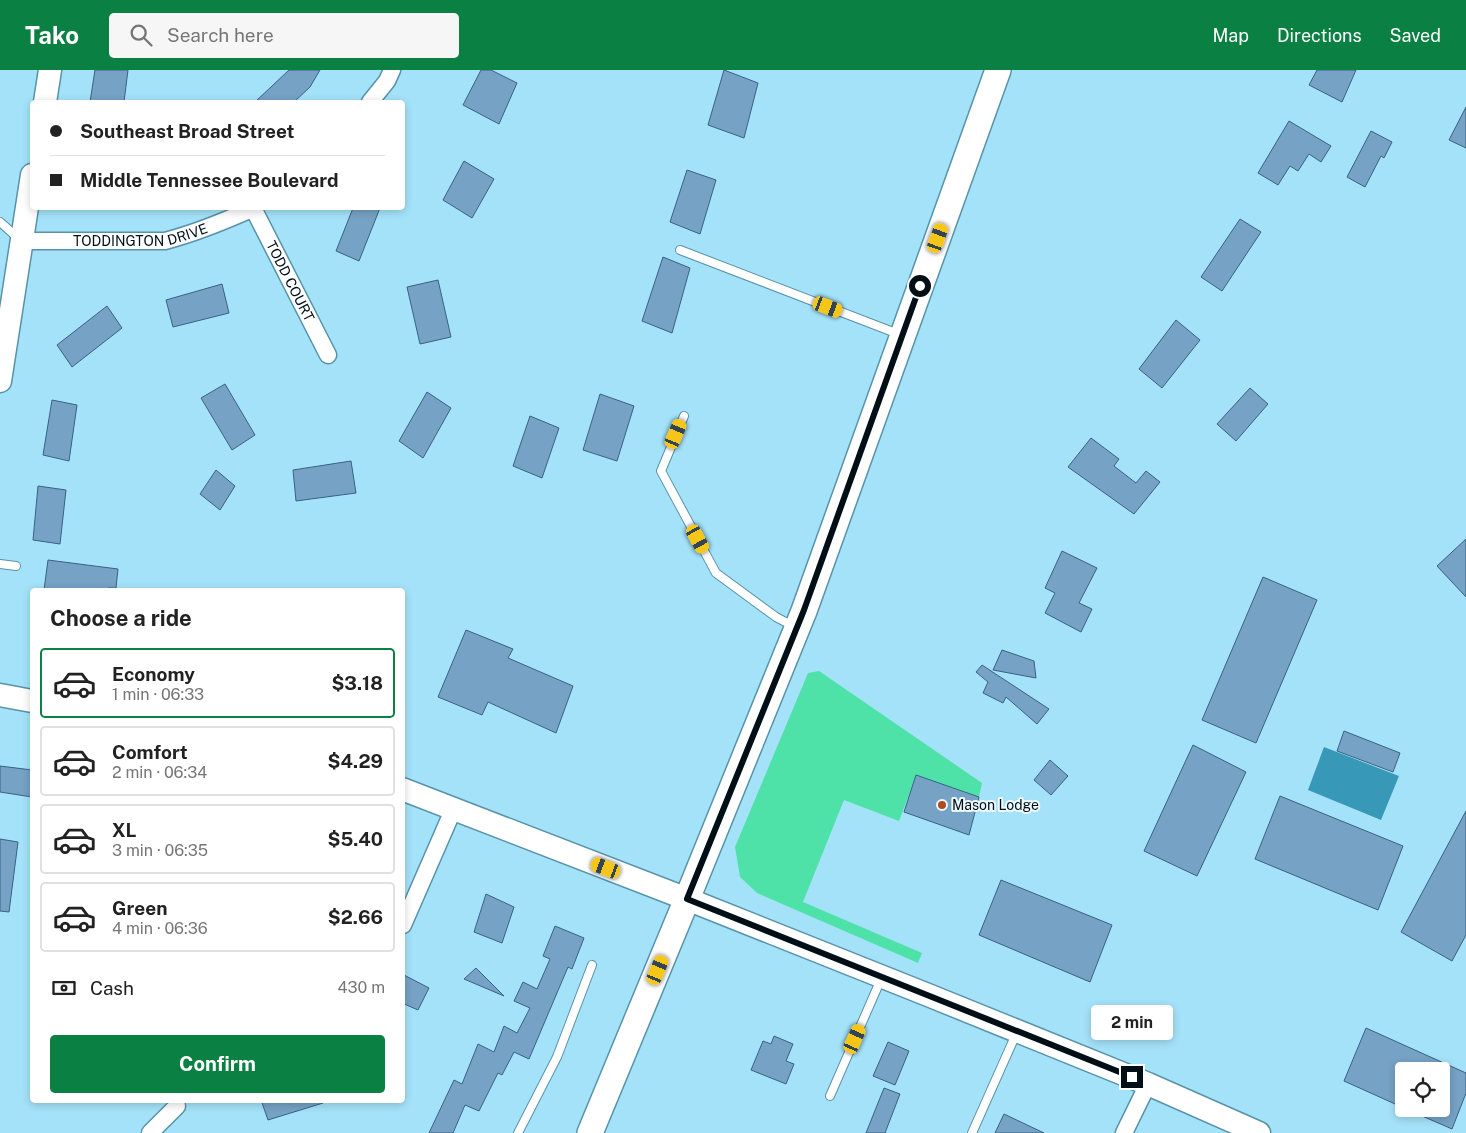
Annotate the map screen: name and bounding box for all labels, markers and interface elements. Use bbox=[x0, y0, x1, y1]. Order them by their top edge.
search box bbox=[109, 13, 459, 58]
text: Tako bbox=[25, 21, 79, 49]
icon: search bbox=[127, 21, 155, 49]
text: Search here bbox=[167, 24, 274, 46]
text: Map bbox=[1212, 25, 1249, 46]
text: Directions bbox=[1277, 25, 1362, 46]
text: Saved bbox=[1390, 25, 1441, 46]
text: Southeast Broad Street bbox=[80, 120, 295, 142]
text: Middle Tennessee Boulevard bbox=[80, 169, 339, 191]
street label: TODDINGTON DRIVE bbox=[73, 220, 210, 249]
car bbox=[925, 221, 950, 255]
street label: TODD COURT bbox=[263, 238, 318, 324]
route start bbox=[909, 275, 931, 297]
car bbox=[811, 295, 844, 319]
car bbox=[663, 417, 688, 451]
car bbox=[684, 522, 711, 556]
text: Choose a ride bbox=[50, 605, 192, 631]
icon: car bbox=[52, 661, 97, 706]
text: Economy bbox=[112, 663, 195, 685]
text: $3.18 bbox=[331, 672, 383, 694]
text: 1 min · 06:33 bbox=[112, 685, 204, 704]
icon: car bbox=[52, 739, 97, 784]
text: Comfort bbox=[112, 741, 188, 763]
text: $4.29 bbox=[328, 750, 383, 772]
text: 2 min · 06:34 bbox=[112, 763, 207, 782]
place label: Mason Lodge bbox=[952, 797, 1039, 813]
marker: Mason Lodge bbox=[936, 799, 948, 811]
icon: car bbox=[52, 817, 97, 862]
text: XL bbox=[112, 819, 137, 841]
text: $5.40 bbox=[327, 828, 383, 850]
text: 3 min · 06:35 bbox=[112, 841, 208, 860]
car bbox=[589, 856, 622, 880]
icon: car bbox=[52, 895, 97, 940]
text: Green bbox=[112, 897, 167, 919]
text: $2.66 bbox=[328, 906, 383, 928]
text: 4 min · 06:36 bbox=[112, 919, 208, 938]
car bbox=[645, 953, 670, 987]
icon: cash bbox=[50, 974, 78, 1002]
text: Cash bbox=[90, 977, 134, 999]
text: 430 m bbox=[337, 978, 385, 997]
callout: 2 min bbox=[1091, 1004, 1173, 1040]
text: 2 min bbox=[1111, 1013, 1153, 1032]
car bbox=[842, 1022, 867, 1056]
button: Confirm bbox=[50, 1035, 385, 1093]
map controls bbox=[1395, 1062, 1450, 1117]
button: locate bbox=[1395, 1062, 1450, 1117]
route end bbox=[1121, 1066, 1143, 1088]

